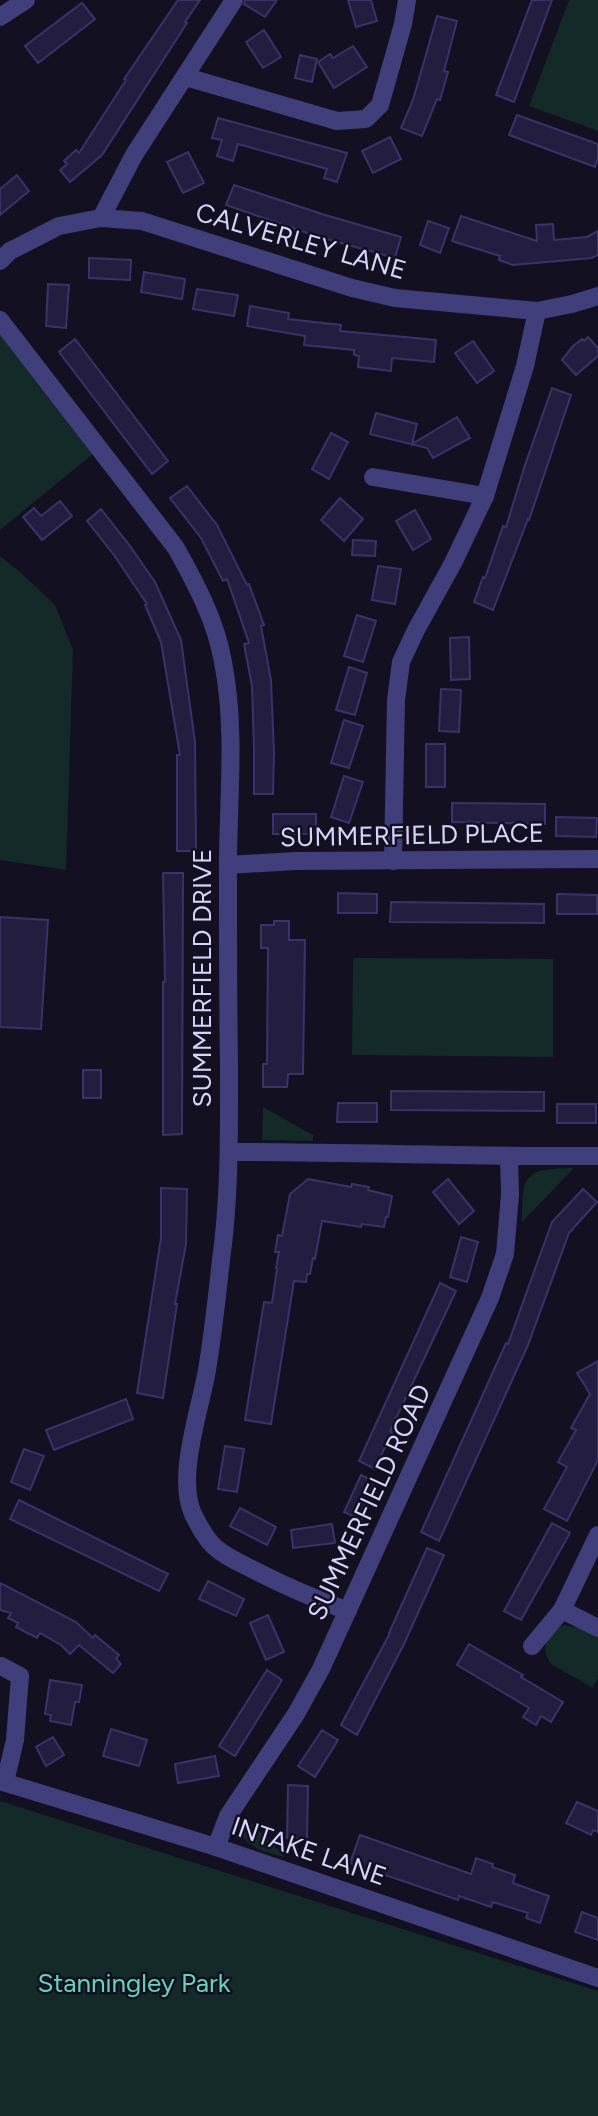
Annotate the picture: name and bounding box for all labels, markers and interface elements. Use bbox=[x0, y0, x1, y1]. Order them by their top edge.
street label: CALVERLEY LANE bbox=[192, 196, 410, 286]
street label: SUMMERFIELD PLACE bbox=[280, 817, 544, 853]
street label: SUMMERFIELD DRIVE bbox=[186, 848, 218, 1108]
street label: SUMMERFIELD ROAD bbox=[300, 1379, 438, 1625]
street label: INTAKE LANE bbox=[227, 1810, 391, 1892]
park label: Stanningley Park bbox=[38, 1967, 231, 1999]

